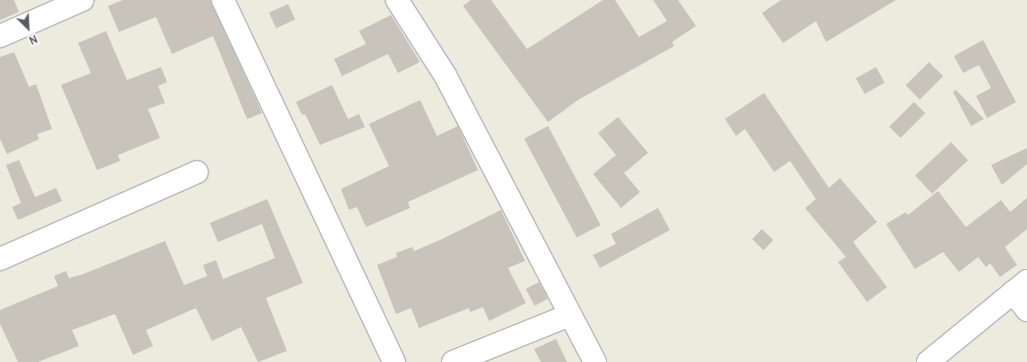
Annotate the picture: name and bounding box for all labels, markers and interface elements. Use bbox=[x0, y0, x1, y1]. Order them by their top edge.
north arrow bbox=[8, 8, 48, 48]
text: N bbox=[26, 31, 39, 47]

